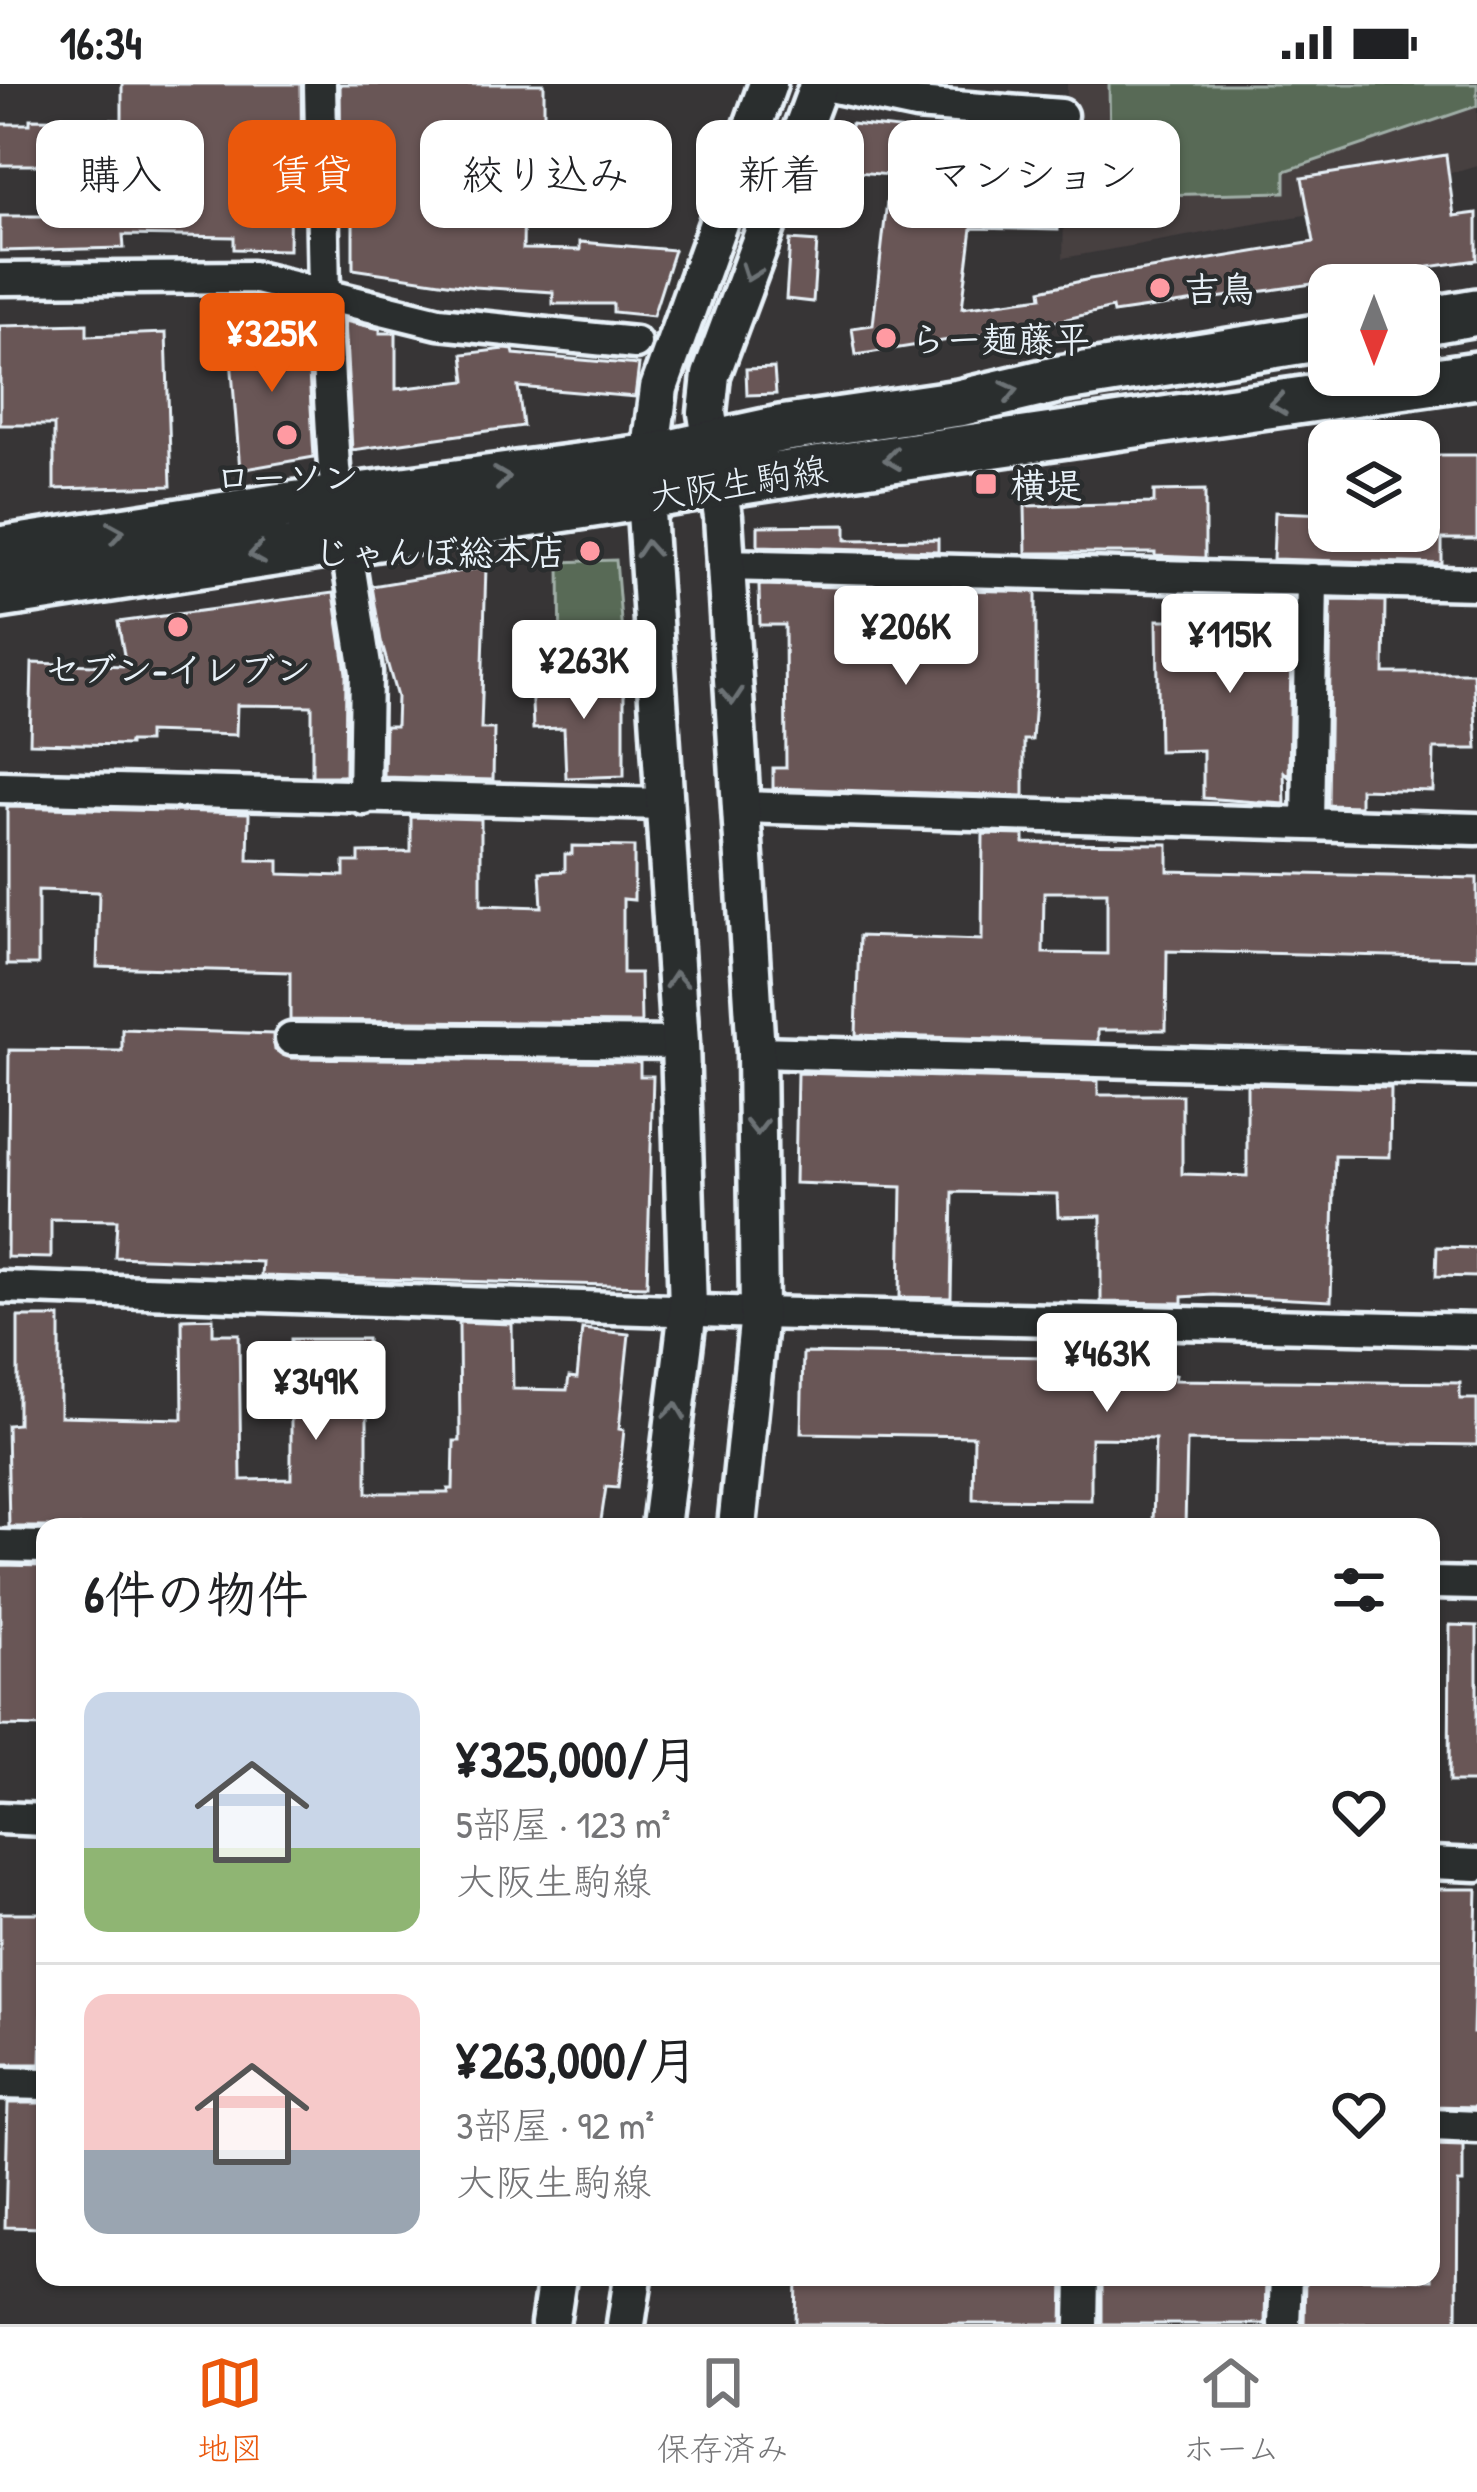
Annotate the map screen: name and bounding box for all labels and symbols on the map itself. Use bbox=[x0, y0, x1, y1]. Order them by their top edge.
one-way arrow bbox=[740, 261, 764, 282]
place label: 吉鳥 bbox=[1184, 264, 1256, 313]
north arrow bbox=[1308, 264, 1440, 396]
marker: 吉鳥 bbox=[1147, 275, 1173, 301]
pin: ¥325K bbox=[188, 293, 356, 395]
place label: らー麺藤平 bbox=[910, 314, 1090, 363]
marker: らー麺藤平 bbox=[873, 325, 899, 351]
one-way arrow bbox=[999, 380, 1020, 405]
one-way arrow bbox=[1268, 390, 1288, 416]
marker: ローソン bbox=[274, 422, 300, 448]
street label: 大阪生駒線 bbox=[645, 444, 831, 520]
one-way arrow bbox=[882, 445, 902, 471]
place label: ローソン bbox=[215, 452, 359, 501]
place label: 横堤 bbox=[1010, 460, 1082, 509]
one-way arrow bbox=[492, 466, 512, 492]
marker: 横堤 bbox=[973, 471, 999, 497]
one-way arrow bbox=[106, 520, 125, 546]
place label: じゃんぼ総本店 bbox=[314, 527, 566, 576]
marker: じゃんぼ総本店 bbox=[577, 538, 603, 564]
one-way arrow bbox=[634, 539, 660, 558]
one-way arrow bbox=[247, 541, 267, 566]
pin: ¥206K bbox=[822, 586, 990, 688]
pin: ¥115K bbox=[1146, 594, 1314, 696]
marker: セブン-イレブン bbox=[165, 614, 191, 640]
pin: ¥263K bbox=[500, 620, 668, 722]
place label: セブン-イレブン bbox=[45, 644, 311, 693]
one-way arrow bbox=[719, 687, 745, 706]
one-way arrow bbox=[663, 970, 689, 989]
one-way arrow bbox=[743, 1118, 769, 1137]
pin: ¥463K bbox=[1023, 1313, 1191, 1415]
pin: ¥349K bbox=[232, 1341, 400, 1443]
one-way arrow bbox=[662, 1401, 688, 1421]

